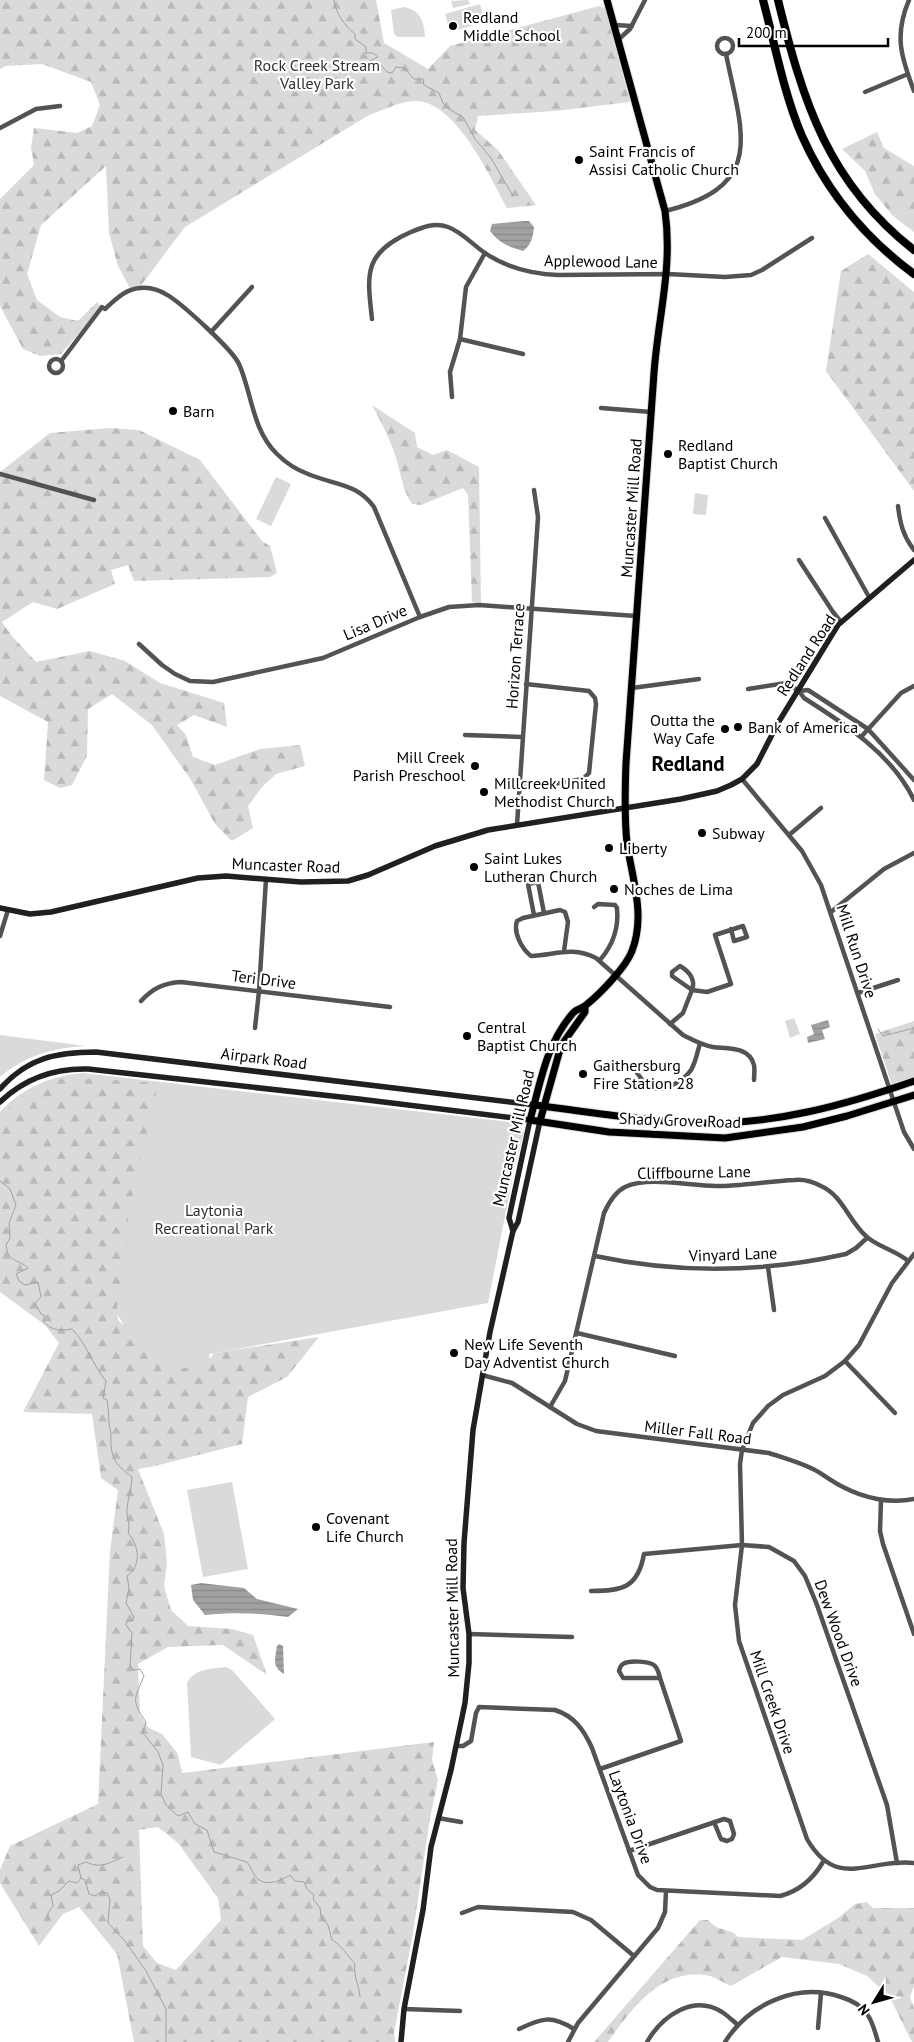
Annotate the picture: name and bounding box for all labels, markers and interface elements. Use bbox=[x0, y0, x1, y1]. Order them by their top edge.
place label: Redland Middle School bbox=[463, 7, 561, 45]
scale bar bbox=[739, 15, 888, 47]
marker: Redland Middle School bbox=[447, 20, 459, 32]
text: 200 m bbox=[746, 23, 787, 42]
park label: Rock Creek Stream Valley Park bbox=[254, 55, 380, 93]
place label: Saint Francis of Assisi Catholic Church bbox=[589, 141, 739, 179]
marker: Saint Francis of Assisi Catholic Church bbox=[573, 154, 585, 166]
street label: Applewood Lane bbox=[544, 250, 658, 272]
place label: Barn bbox=[183, 401, 214, 421]
marker: Barn bbox=[167, 405, 179, 417]
place label: Redland Baptist Church bbox=[678, 435, 778, 473]
street label: Muncaster Mill Road bbox=[616, 438, 646, 578]
marker: Redland Baptist Church bbox=[662, 448, 674, 460]
street label: Lisa Drive bbox=[340, 600, 410, 644]
street label: Horizon Terrace bbox=[501, 603, 529, 709]
street label: Redland Road bbox=[772, 610, 840, 700]
place label: Outta the Way Cafe bbox=[650, 710, 715, 748]
place label: Bank of America bbox=[748, 717, 858, 737]
marker: Bank of America bbox=[732, 721, 744, 733]
marker: Outta the Way Cafe bbox=[719, 723, 731, 735]
place label: Mill Creek Parish Preschool bbox=[353, 747, 465, 785]
district label: Redland bbox=[652, 750, 724, 777]
marker: Mill Creek Parish Preschool bbox=[469, 760, 481, 772]
place label: Millcreek United Methodist Church bbox=[494, 773, 615, 811]
marker: Millcreek United Methodist Church bbox=[478, 786, 490, 798]
place label: Subway bbox=[712, 823, 765, 843]
marker: Subway bbox=[696, 827, 708, 839]
place label: Liberty bbox=[619, 838, 668, 858]
marker: Liberty bbox=[603, 842, 615, 854]
place label: Saint Lukes Lutheran Church bbox=[484, 848, 597, 886]
street label: Muncaster Road bbox=[231, 853, 341, 877]
marker: Saint Lukes Lutheran Church bbox=[468, 861, 480, 873]
place label: Noches de Lima bbox=[624, 879, 733, 899]
marker: Noches de Lima bbox=[608, 883, 620, 895]
street label: Mill Run Drive bbox=[832, 902, 882, 1000]
street label: Teri Drive bbox=[231, 965, 297, 993]
place label: Central Baptist Church bbox=[477, 1017, 577, 1055]
marker: Central Baptist Church bbox=[461, 1030, 473, 1042]
street label: Airpark Road bbox=[220, 1043, 308, 1073]
place label: Gaithersburg Fire Station 28 bbox=[593, 1055, 694, 1093]
street label: Muncaster Mill Road bbox=[488, 1068, 538, 1208]
marker: Gaithersburg Fire Station 28 bbox=[577, 1068, 589, 1080]
street label: Shady Grove Road bbox=[619, 1108, 741, 1132]
street label: Cliffbourne Lane bbox=[637, 1161, 751, 1183]
park label: Laytonia Recreational Park bbox=[155, 1200, 274, 1238]
street label: Vinyard Lane bbox=[687, 1242, 778, 1266]
place label: New Life Seventh Day Adventist Church bbox=[464, 1334, 610, 1372]
marker: New Life Seventh Day Adventist Church bbox=[448, 1347, 460, 1359]
street label: Miller Fall Road bbox=[643, 1416, 753, 1448]
place label: Covenant Life Church bbox=[326, 1508, 404, 1546]
marker: Covenant Life Church bbox=[310, 1521, 322, 1533]
street label: Muncaster Mill Road bbox=[441, 1538, 463, 1678]
street label: Dew Wood Drive bbox=[810, 1577, 868, 1689]
street label: Mill Creek Drive bbox=[746, 1648, 800, 1756]
street label: Laytonia Drive bbox=[605, 1767, 657, 1867]
north arrow bbox=[849, 1977, 899, 2027]
text: N bbox=[854, 2001, 874, 2019]

